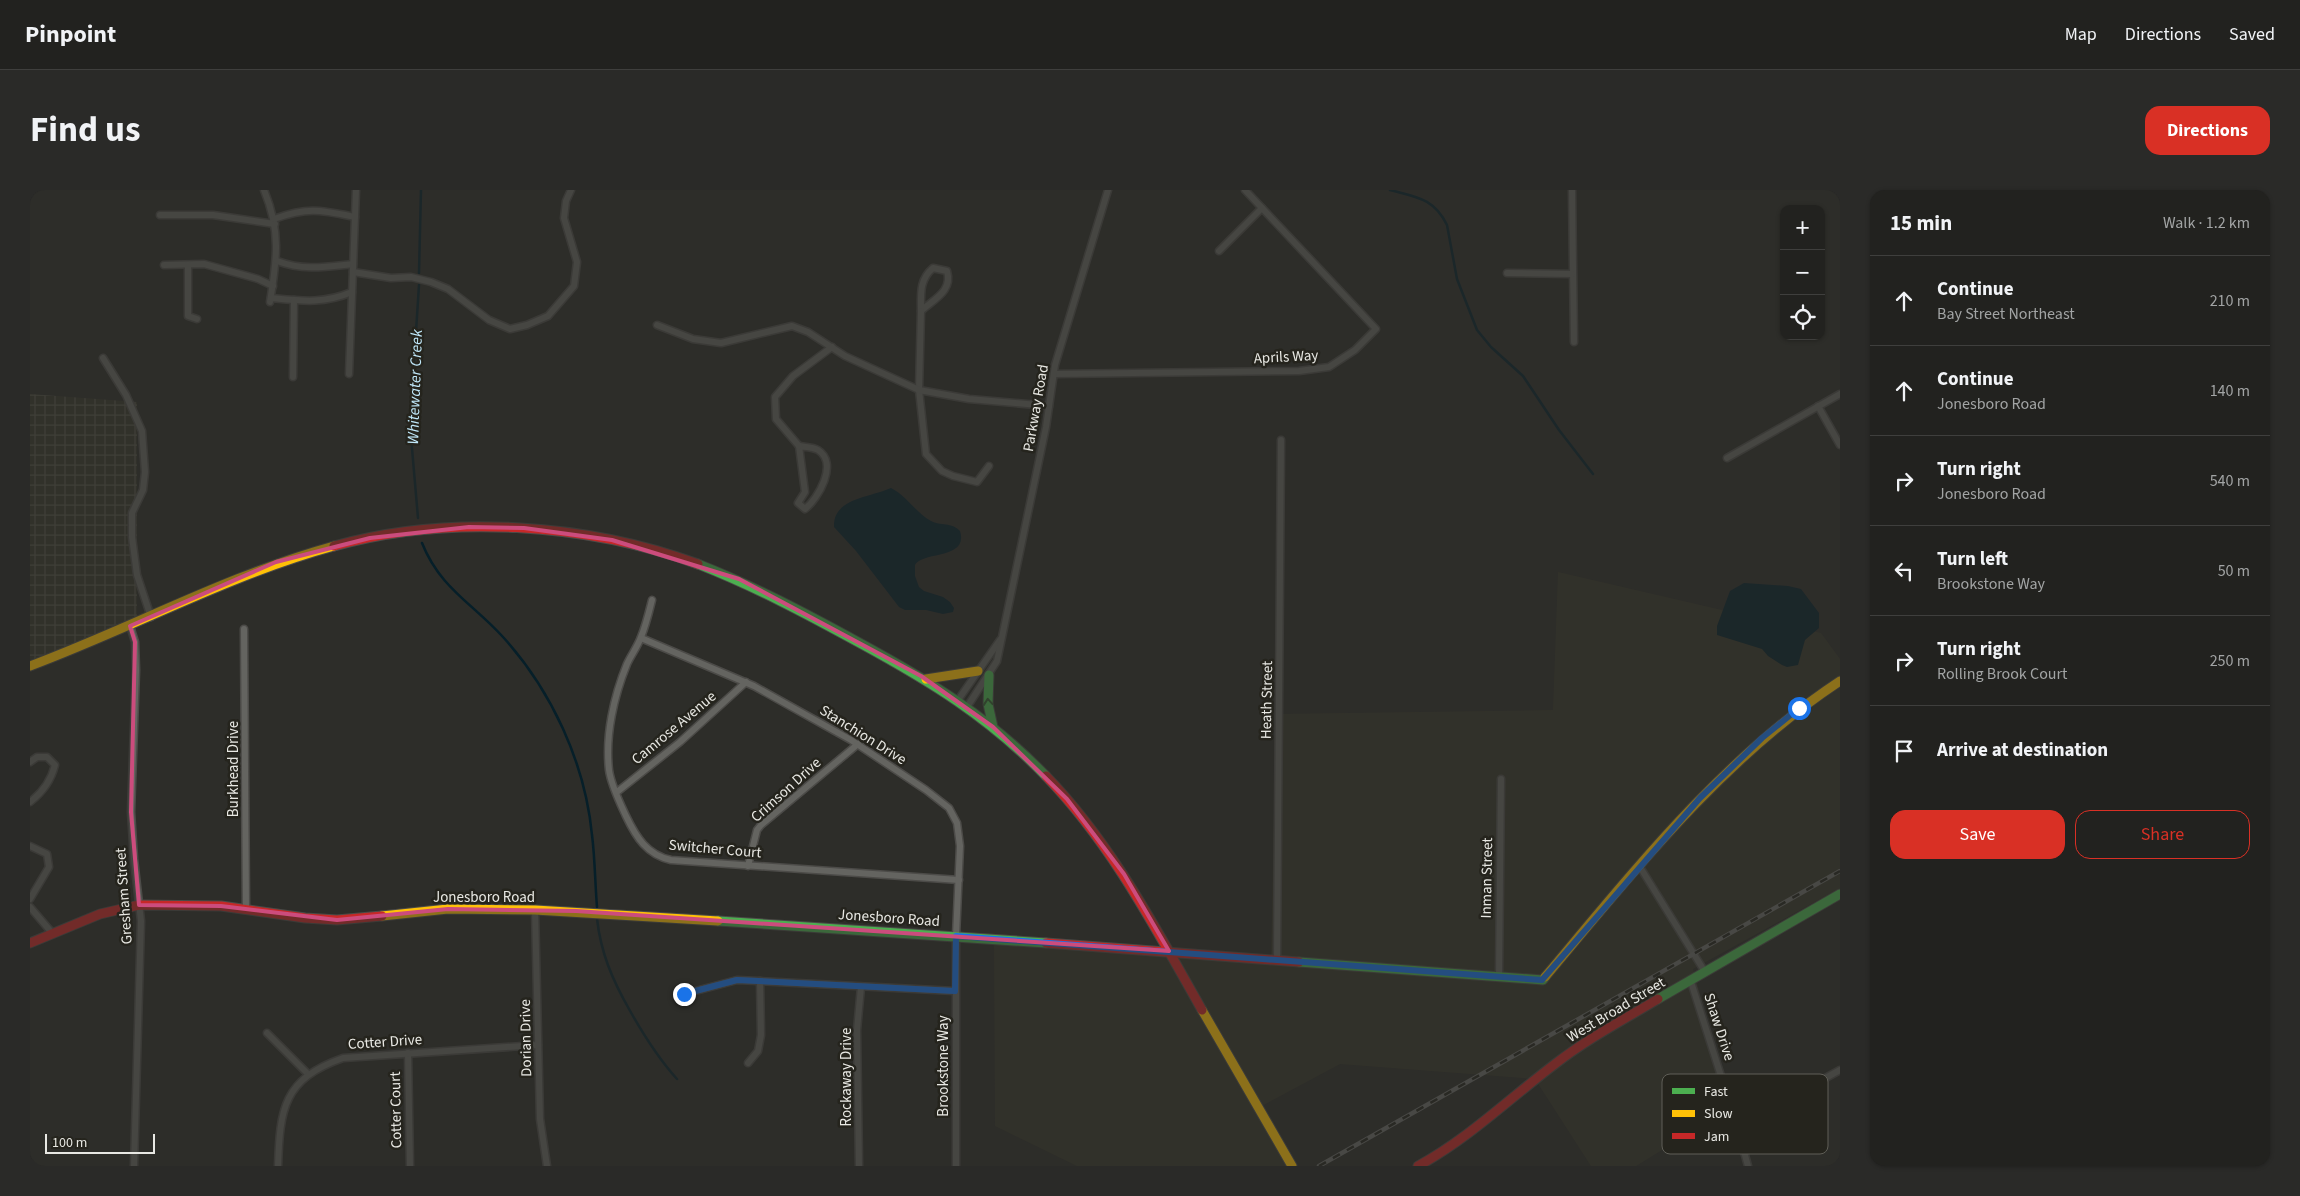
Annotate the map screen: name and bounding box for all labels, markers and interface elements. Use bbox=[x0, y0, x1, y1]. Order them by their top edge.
text: Pinpoint bbox=[25, 17, 116, 52]
text: Map bbox=[2065, 22, 2097, 47]
text: Directions bbox=[2125, 22, 2201, 47]
text: Saved bbox=[2229, 22, 2275, 47]
text: Find us bbox=[30, 105, 140, 155]
button: Directions bbox=[2145, 106, 2270, 155]
map controls bbox=[1780, 205, 1825, 340]
button: + bbox=[1780, 205, 1825, 250]
text: 15 min bbox=[1890, 208, 1952, 238]
text: Walk · 1.2 km bbox=[2163, 212, 2250, 234]
button: − bbox=[1780, 250, 1825, 295]
text: Continue bbox=[1937, 276, 2014, 303]
icon: ahead bbox=[1890, 287, 1918, 315]
text: 210 m bbox=[2210, 290, 2250, 312]
button: locate bbox=[1780, 295, 1825, 340]
text: Bay Street Northeast bbox=[1937, 303, 2075, 325]
water label: Whitewater Creek bbox=[402, 329, 428, 445]
street label: Aprils Way bbox=[1253, 345, 1319, 369]
street label: Parkway Road bbox=[1018, 363, 1054, 453]
text: Continue bbox=[1937, 366, 2014, 393]
icon: ahead bbox=[1890, 377, 1918, 405]
text: 140 m bbox=[2210, 380, 2250, 402]
text: Jonesboro Road bbox=[1937, 393, 2046, 415]
text: Turn right bbox=[1937, 456, 2021, 483]
icon: right bbox=[1890, 467, 1918, 495]
text: 540 m bbox=[2210, 470, 2250, 492]
text: Jonesboro Road bbox=[1937, 483, 2046, 505]
text: Turn left bbox=[1937, 546, 2008, 573]
icon: left bbox=[1890, 557, 1918, 585]
text: 50 m bbox=[2218, 560, 2250, 582]
text: Brookstone Way bbox=[1937, 573, 2045, 595]
text: Turn right bbox=[1937, 636, 2021, 663]
icon: right bbox=[1890, 647, 1918, 675]
text: 250 m bbox=[2210, 650, 2250, 672]
street label: Heath Street bbox=[1256, 661, 1278, 739]
text: Rolling Brook Court bbox=[1937, 663, 2067, 685]
street label: Camrose Avenue bbox=[627, 686, 721, 770]
one-way arrow bbox=[983, 697, 994, 705]
route start bbox=[1788, 697, 1811, 720]
street label: Stanchion Drive bbox=[816, 700, 910, 770]
street label: Burkhead Drive bbox=[223, 721, 244, 817]
icon: arrive bbox=[1890, 737, 1918, 765]
text: Arrive at destination bbox=[1937, 737, 2108, 764]
street label: Crimson Drive bbox=[746, 753, 826, 827]
button: Save bbox=[1890, 810, 2065, 859]
button: Share bbox=[2075, 810, 2250, 859]
street label: Switcher Court bbox=[668, 834, 762, 864]
street label: Inman Street bbox=[1476, 837, 1498, 919]
street label: Gresham Street bbox=[110, 847, 138, 945]
street label: Jonesboro Road bbox=[433, 887, 535, 908]
street label: Jonesboro Road bbox=[837, 904, 941, 932]
street label: West Broad Street bbox=[1563, 972, 1669, 1048]
route end bbox=[673, 983, 696, 1006]
street label: Shaw Drive bbox=[1698, 990, 1740, 1064]
street label: Dorian Drive bbox=[515, 999, 537, 1077]
street label: Brookstone Way bbox=[933, 1015, 954, 1117]
street label: Rockaway Drive bbox=[836, 1028, 857, 1126]
street label: Cotter Drive bbox=[347, 1029, 423, 1055]
street label: Cotter Court bbox=[385, 1071, 407, 1149]
legend bbox=[1662, 1074, 1828, 1154]
text: Fast bbox=[1704, 1082, 1728, 1102]
text: Slow bbox=[1704, 1104, 1733, 1124]
text: Jam bbox=[1704, 1127, 1729, 1147]
scale bar bbox=[45, 1131, 155, 1154]
text: 100 m bbox=[52, 1133, 87, 1153]

